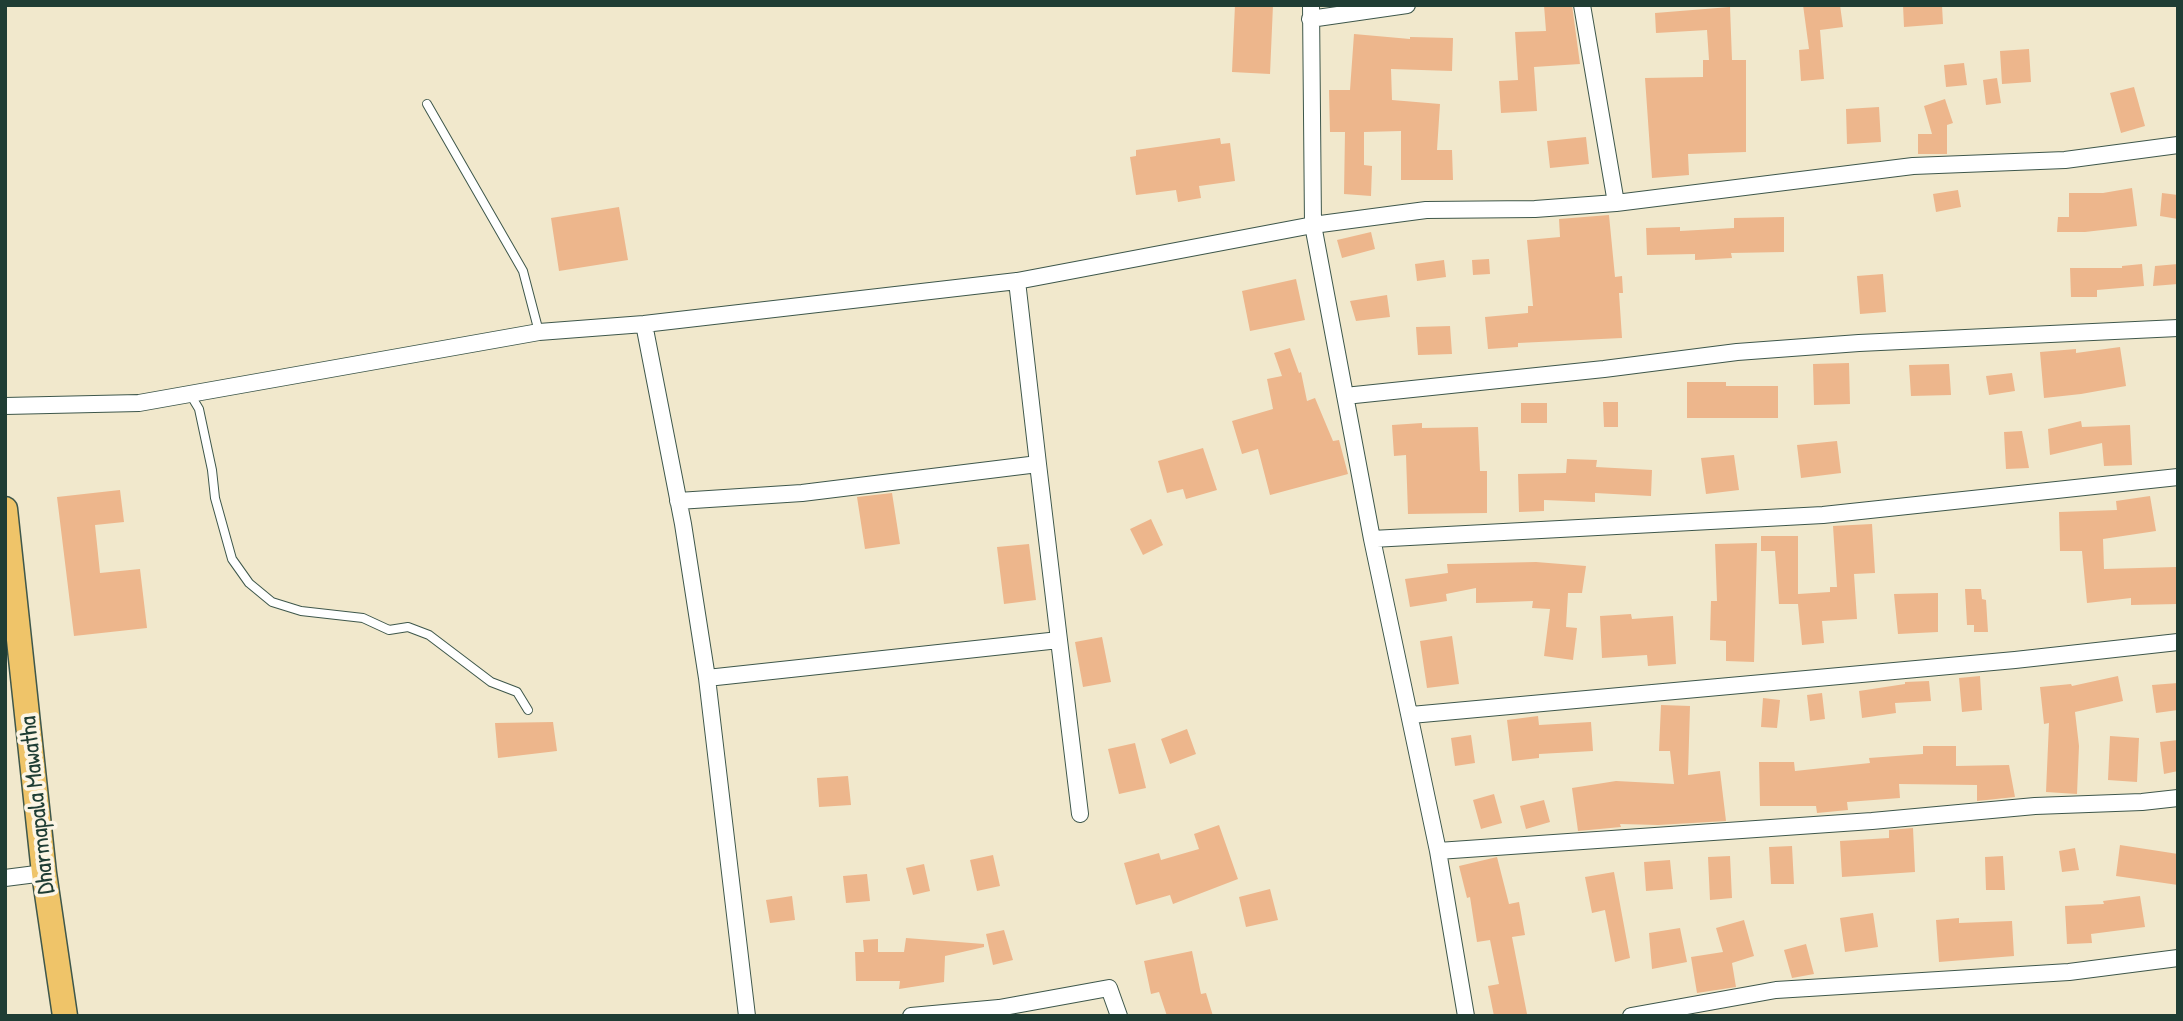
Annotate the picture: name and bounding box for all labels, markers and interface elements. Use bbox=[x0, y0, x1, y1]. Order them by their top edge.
street label: Dharmapala Mawatha bbox=[14, 715, 62, 895]

